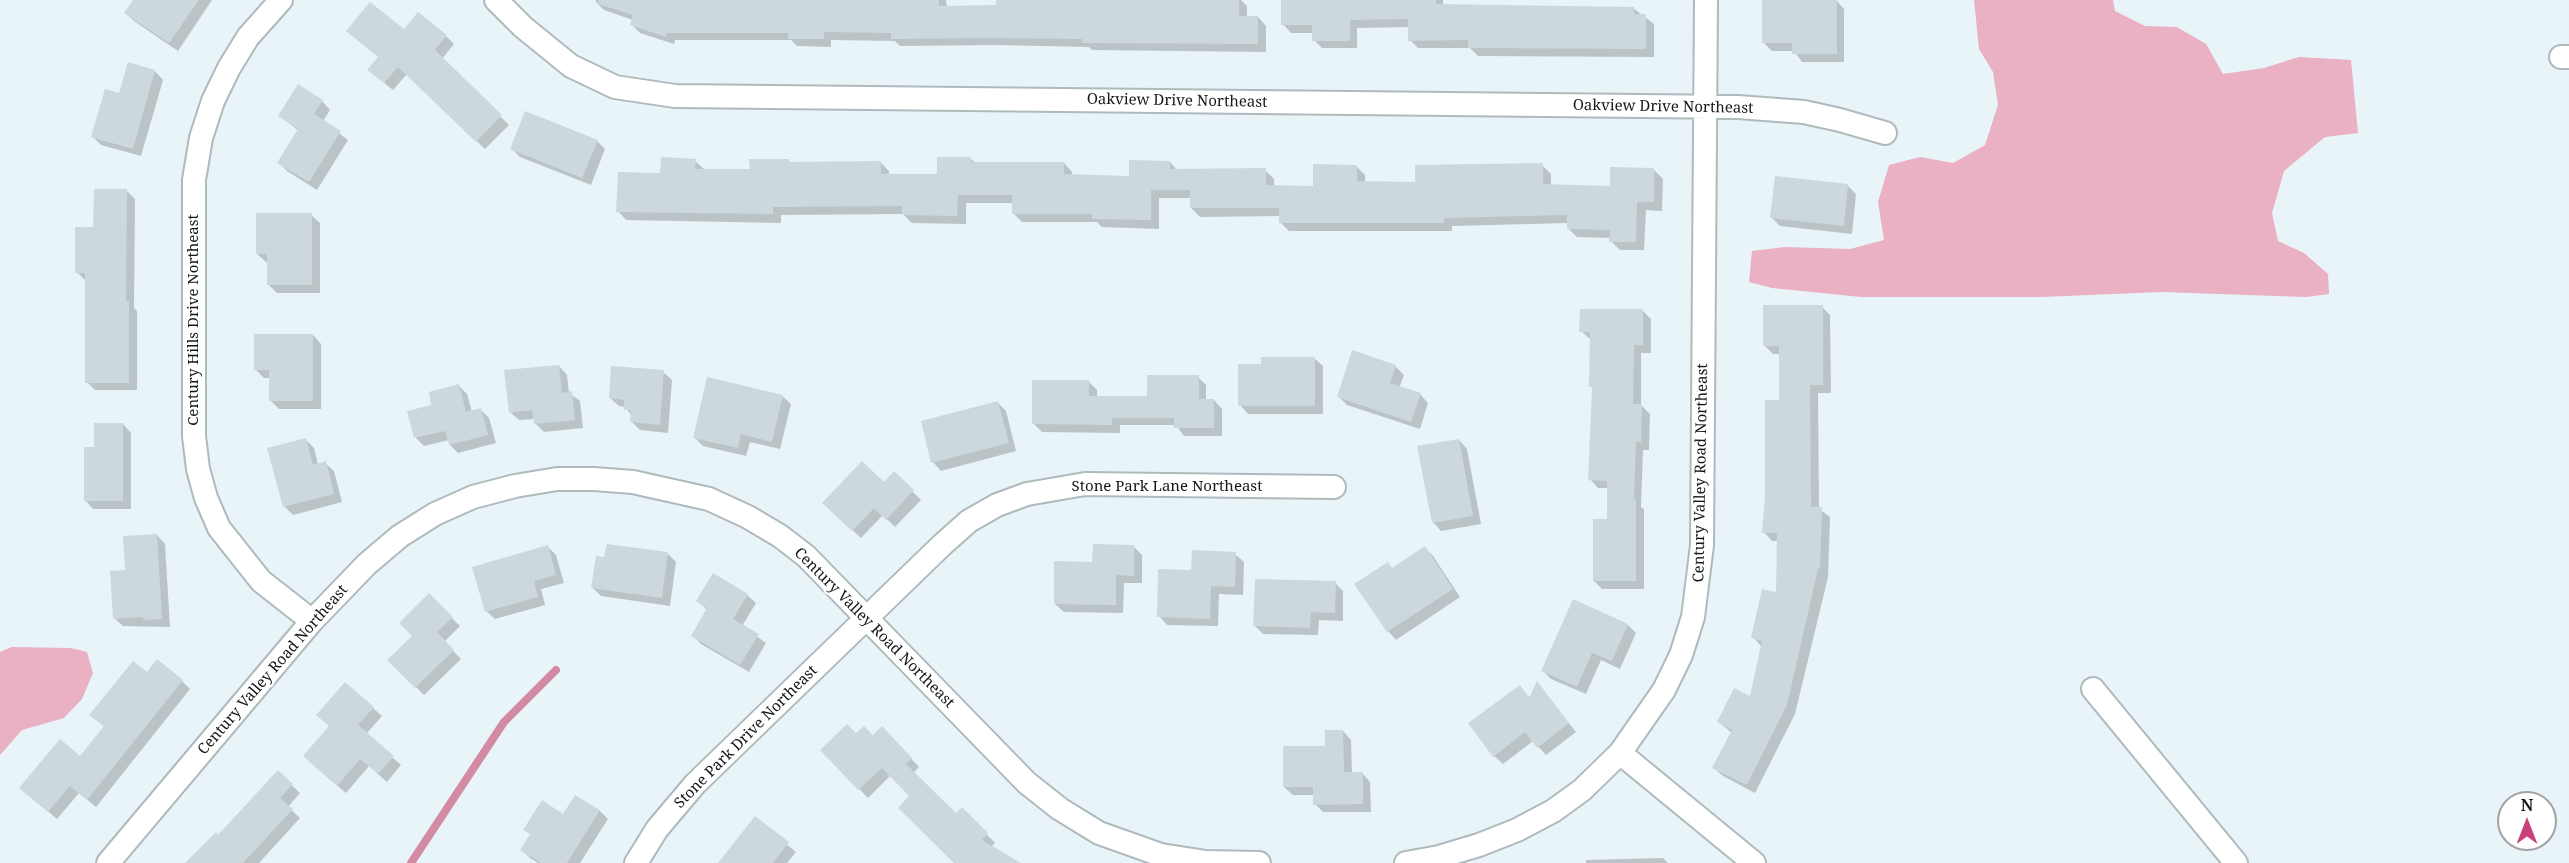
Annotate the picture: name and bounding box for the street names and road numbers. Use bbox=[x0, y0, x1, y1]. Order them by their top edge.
street label: Oakview Drive Northeast bbox=[1087, 90, 1267, 112]
street label: Oakview Drive Northeast bbox=[1573, 96, 1753, 118]
street label: Century Hills Drive Northeast bbox=[185, 214, 203, 426]
street label: Century Valley Road Northeast bbox=[1690, 363, 1712, 583]
street label: Stone Park Lane Northeast bbox=[1072, 478, 1262, 496]
street label: Century Valley Road Northeast bbox=[790, 544, 958, 712]
street label: Century Valley Road Northeast bbox=[194, 581, 352, 759]
street label: Stone Park Drive Northeast bbox=[671, 662, 821, 812]

